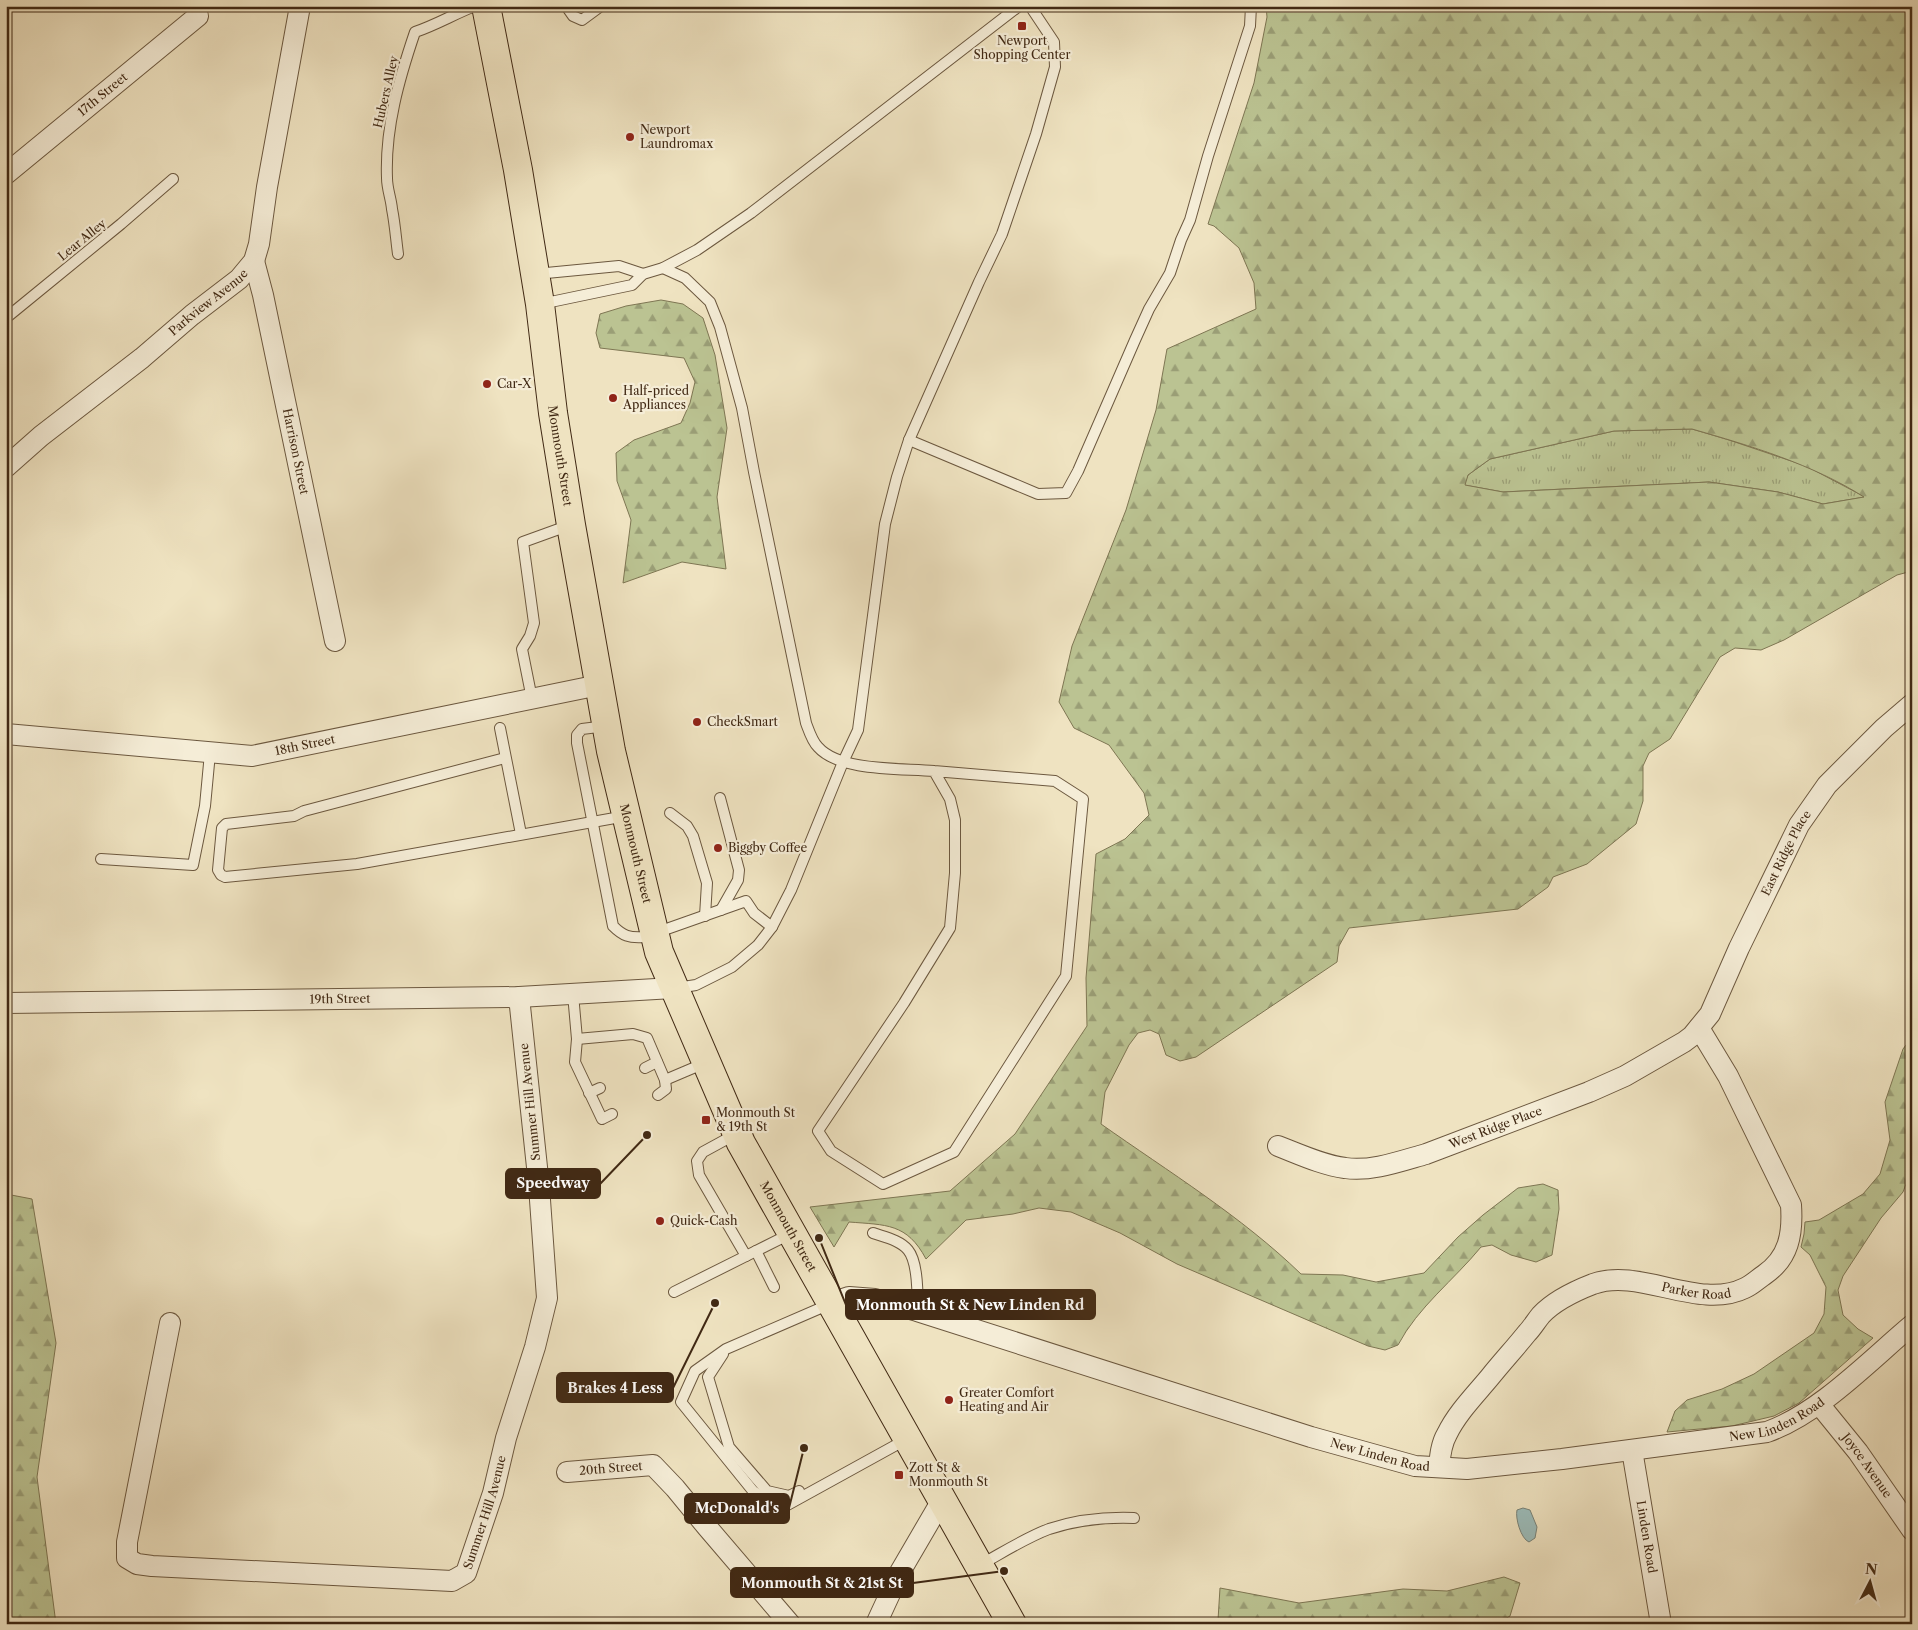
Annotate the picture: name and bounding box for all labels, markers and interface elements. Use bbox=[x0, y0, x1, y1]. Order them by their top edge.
marker: Newport Shopping Center bbox=[1016, 20, 1028, 32]
place label: Newport Shopping Center bbox=[973, 33, 1071, 62]
street label: Hubers Alley bbox=[370, 54, 401, 129]
street label: 17th Street bbox=[74, 69, 131, 119]
place label: Newport Laundromax bbox=[640, 122, 713, 151]
marker: Newport Laundromax bbox=[624, 131, 636, 143]
street label: Lear Alley bbox=[55, 215, 109, 264]
street label: Parkview Avenue bbox=[165, 266, 251, 339]
place label: Car-X bbox=[497, 376, 532, 391]
marker: Car-X bbox=[481, 378, 493, 390]
place label: Half-priced Appliances bbox=[622, 383, 690, 412]
marker: Half-priced Appliances bbox=[607, 392, 619, 404]
street label: Monmouth Street bbox=[545, 405, 576, 508]
street label: Harrison Street bbox=[280, 407, 312, 497]
place label: CheckSmart bbox=[707, 714, 778, 729]
marker: CheckSmart bbox=[691, 716, 703, 728]
street label: 18th Street bbox=[273, 731, 337, 758]
street label: Monmouth Street bbox=[617, 802, 655, 905]
street label: East Ridge Place bbox=[1758, 807, 1814, 898]
place label: Biggby Coffee bbox=[728, 840, 807, 855]
marker: Biggby Coffee bbox=[712, 842, 724, 854]
street label: 19th Street bbox=[309, 991, 371, 1006]
street label: Summer Hill Avenue bbox=[516, 1042, 543, 1162]
street label: West Ridge Place bbox=[1446, 1102, 1544, 1152]
place label: Monmouth St & 19th St bbox=[716, 1105, 796, 1134]
marker: Monmouth St & 19th St bbox=[700, 1114, 712, 1126]
callout: Speedway bbox=[506, 1169, 600, 1198]
text: Speedway bbox=[516, 1174, 590, 1192]
street label: Monmouth Street bbox=[757, 1178, 820, 1275]
place label: Quick-Cash bbox=[670, 1213, 738, 1228]
marker: Quick-Cash bbox=[654, 1215, 666, 1227]
street label: Parker Road bbox=[1660, 1279, 1733, 1302]
callout: Monmouth St & New Linden Rd bbox=[846, 1290, 1095, 1319]
text: Monmouth St & New Linden Rd bbox=[856, 1296, 1085, 1314]
callout: Brakes 4 Less bbox=[557, 1373, 673, 1402]
text: Brakes 4 Less bbox=[567, 1379, 663, 1397]
place label: Greater Comfort Heating and Air bbox=[959, 1385, 1055, 1414]
marker: Greater Comfort Heating and Air bbox=[943, 1394, 955, 1406]
street label: New Linden Road bbox=[1728, 1394, 1828, 1444]
street label: Joyce Avenue bbox=[1838, 1428, 1896, 1501]
street label: New Linden Road bbox=[1329, 1435, 1431, 1474]
street label: Summer Hill Avenue bbox=[460, 1454, 509, 1571]
street label: 20th Street bbox=[579, 1458, 644, 1478]
place label: Zott St & Monmouth St bbox=[909, 1460, 989, 1489]
marker: Zott St & Monmouth St bbox=[893, 1469, 905, 1481]
callout: McDonald's bbox=[685, 1494, 789, 1523]
text: McDonald's bbox=[695, 1499, 779, 1517]
street label: Linden Road bbox=[1634, 1499, 1661, 1575]
north arrow bbox=[1846, 1558, 1896, 1608]
text: N bbox=[1864, 1559, 1878, 1579]
callout: Monmouth St & 21st St bbox=[731, 1568, 913, 1597]
text: Monmouth St & 21st St bbox=[741, 1574, 903, 1592]

